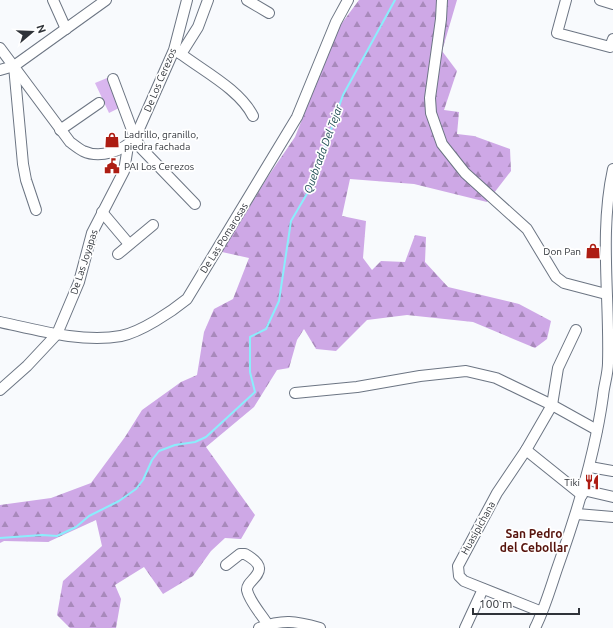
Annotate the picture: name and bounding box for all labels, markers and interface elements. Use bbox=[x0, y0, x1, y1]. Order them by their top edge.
north arrow bbox=[12, 12, 52, 52]
text: N bbox=[34, 23, 48, 35]
street label: De Los Cerezos bbox=[142, 47, 178, 113]
water label: Quebrada Del Tejar bbox=[301, 102, 345, 195]
place label: Ladrillo, granillo, piedra fachada bbox=[124, 129, 198, 152]
shop icon: Ladrillo, granillo, piedra fachada bbox=[103, 131, 121, 149]
public building icon: PAI Los Cerezos bbox=[103, 157, 121, 175]
place label: PAI Los Cerezos bbox=[124, 161, 194, 172]
street label: De Las Pomarosas bbox=[198, 201, 250, 275]
street label: De Las Joyapas bbox=[68, 228, 100, 296]
shop icon: Don Pan bbox=[584, 242, 602, 260]
place label: Don Pan bbox=[543, 246, 581, 257]
restaurant icon: Tiki bbox=[583, 473, 601, 491]
place label: Tiki bbox=[564, 477, 580, 488]
street label: Huasipichana bbox=[459, 499, 497, 557]
district label: San Pedro del Cebollar bbox=[500, 527, 568, 554]
scale bar bbox=[473, 590, 579, 616]
text: 100 m bbox=[479, 597, 512, 610]

